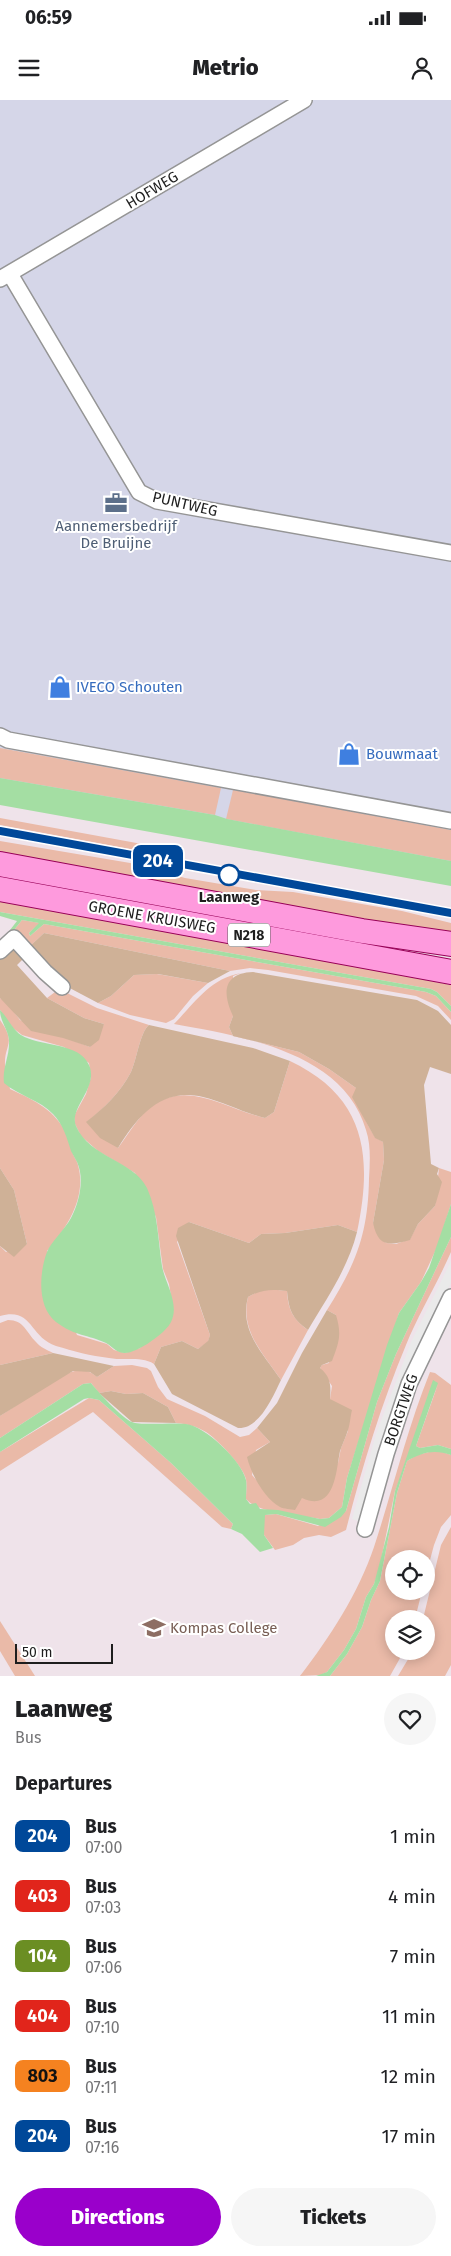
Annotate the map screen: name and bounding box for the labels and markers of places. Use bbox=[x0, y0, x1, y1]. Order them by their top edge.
office icon: Aannemersbedrijf De Bruijne bbox=[103, 490, 129, 516]
place label: Aannemersbedrijf De Bruijne bbox=[55, 517, 178, 552]
shop icon: IVECO Schouten bbox=[47, 674, 73, 700]
place label: IVECO Schouten bbox=[76, 678, 183, 696]
shop icon: Bouwmaat bbox=[336, 741, 362, 767]
place label: Bouwmaat bbox=[366, 745, 438, 763]
marker: Laanweg bbox=[218, 864, 240, 886]
place label: Laanweg bbox=[199, 888, 260, 906]
school or university icon: Kompas College bbox=[141, 1615, 167, 1641]
place label: Kompas College bbox=[170, 1619, 277, 1637]

